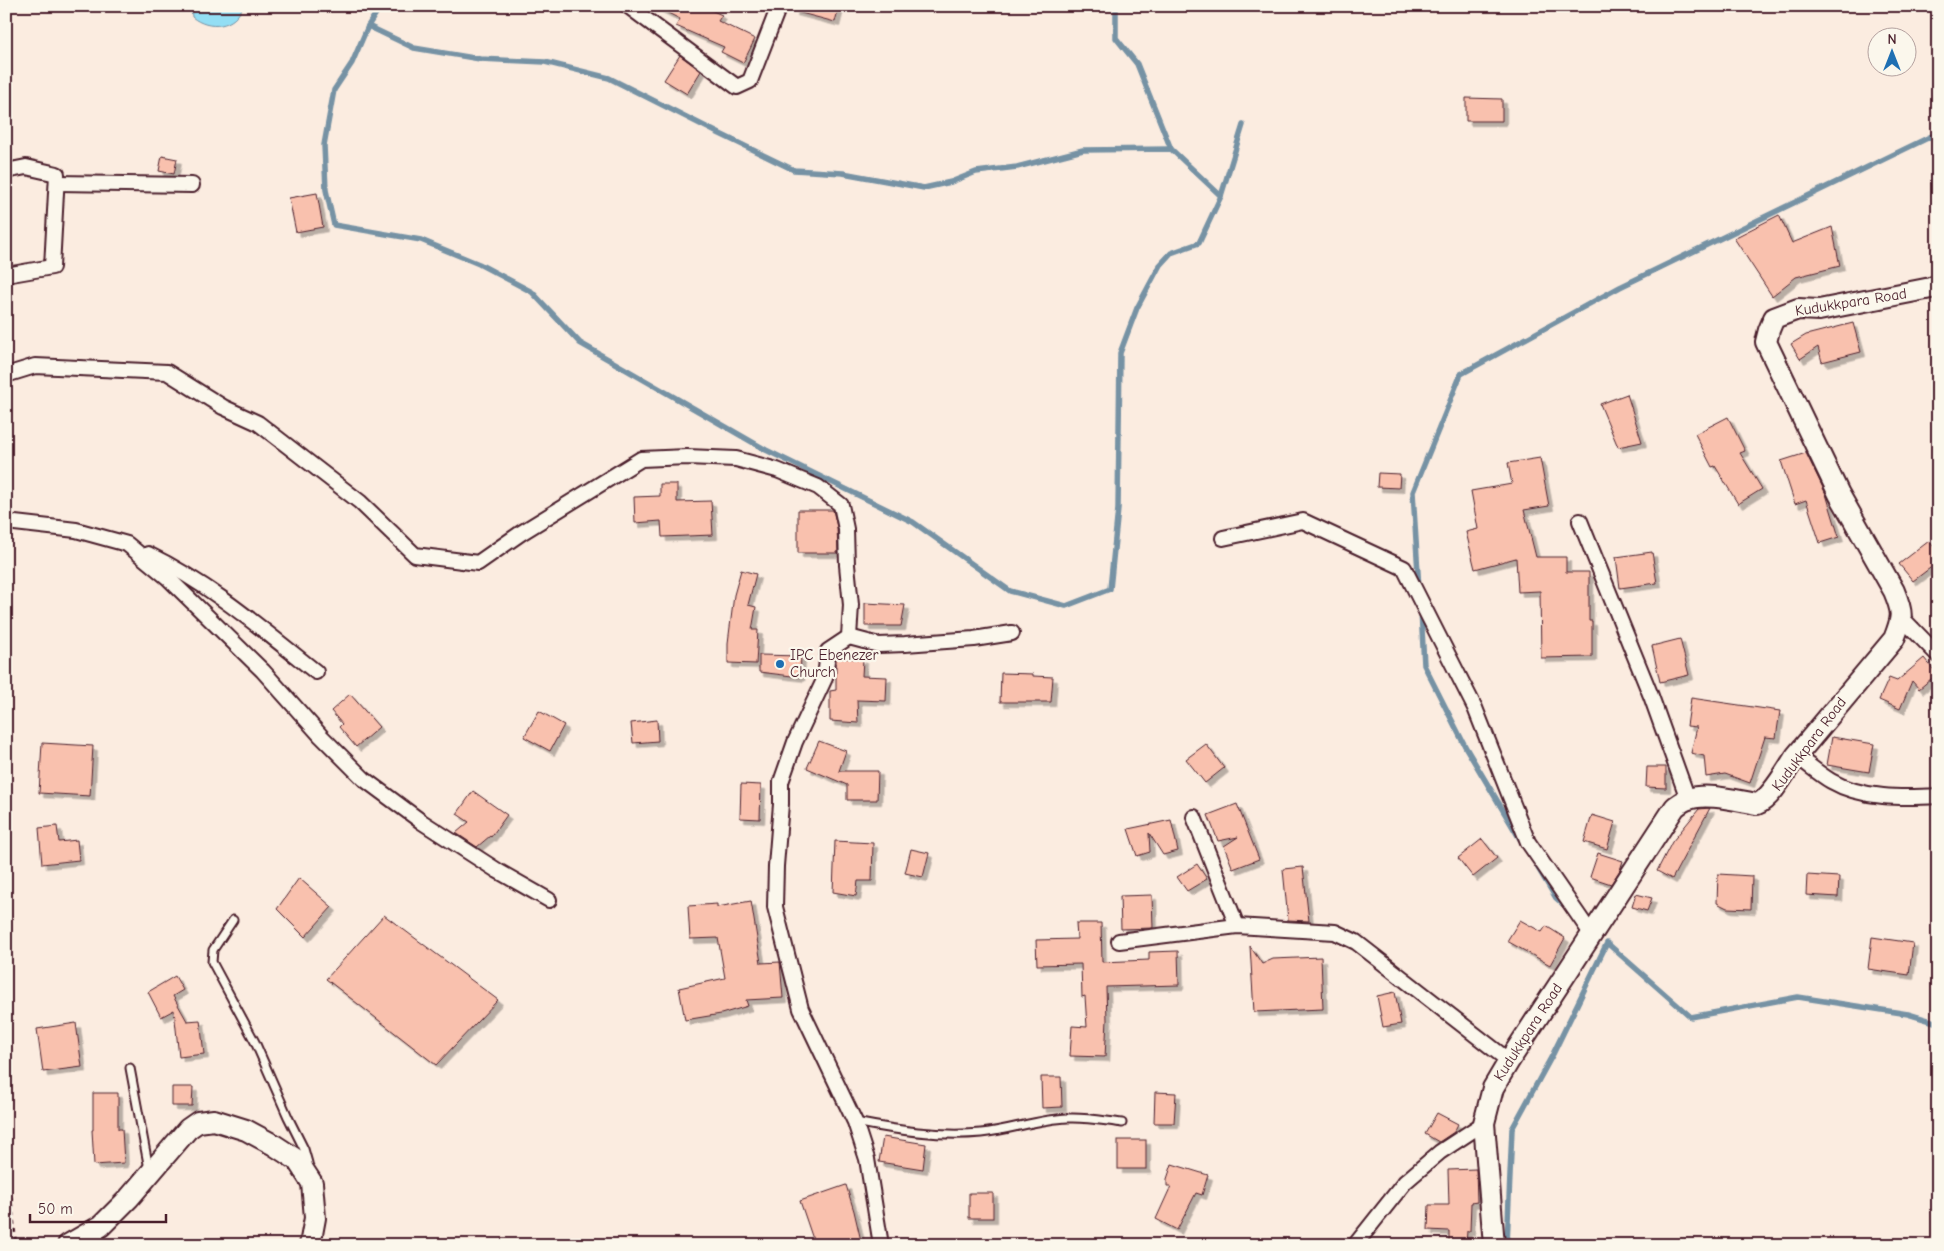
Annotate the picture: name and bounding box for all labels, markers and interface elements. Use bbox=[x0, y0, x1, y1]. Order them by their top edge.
north arrow bbox=[1866, 28, 1916, 78]
text: N bbox=[1887, 31, 1897, 48]
street label: Kudukkpara Road bbox=[1794, 284, 1908, 320]
place label: IPC Ebenezer Church bbox=[790, 646, 879, 681]
marker: IPC Ebenezer Church bbox=[774, 658, 786, 670]
street label: Kudukkpara Road bbox=[1768, 694, 1850, 794]
street label: Kudukkpara Road bbox=[1490, 980, 1566, 1084]
scale bar bbox=[30, 1191, 166, 1223]
text: 50 m bbox=[38, 1200, 73, 1218]

